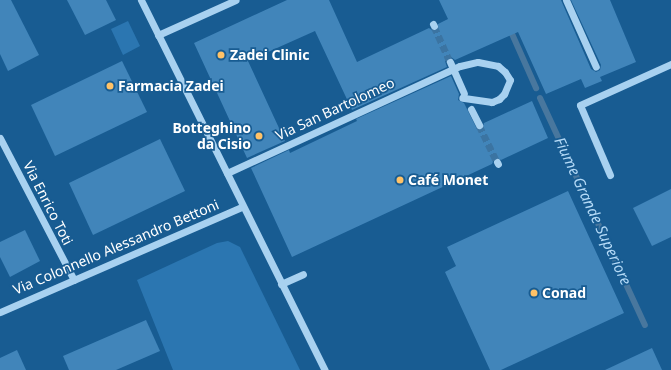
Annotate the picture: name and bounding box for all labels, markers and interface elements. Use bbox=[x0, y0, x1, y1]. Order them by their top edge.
place label: Zadei Clinic bbox=[230, 47, 309, 63]
marker: Zadei Clinic bbox=[215, 49, 227, 61]
street label: Via San Bartolomeo bbox=[273, 74, 397, 144]
place label: Farmacia Zadei bbox=[118, 78, 224, 94]
marker: Farmacia Zadei bbox=[105, 81, 115, 91]
place label: Botteghino da Cisio bbox=[172, 120, 251, 152]
marker: Botteghino da Cisio bbox=[254, 131, 264, 141]
water label: Fiume Grande Superiore bbox=[551, 134, 635, 288]
street label: Via Enrico Toti bbox=[20, 158, 76, 248]
place label: Café Monet bbox=[408, 172, 488, 188]
marker: Café Monet bbox=[395, 175, 405, 185]
street label: Via Colonnello Alessandro Bettoni bbox=[11, 196, 221, 298]
place label: Conad bbox=[542, 285, 586, 301]
marker: Conad bbox=[529, 288, 539, 298]

